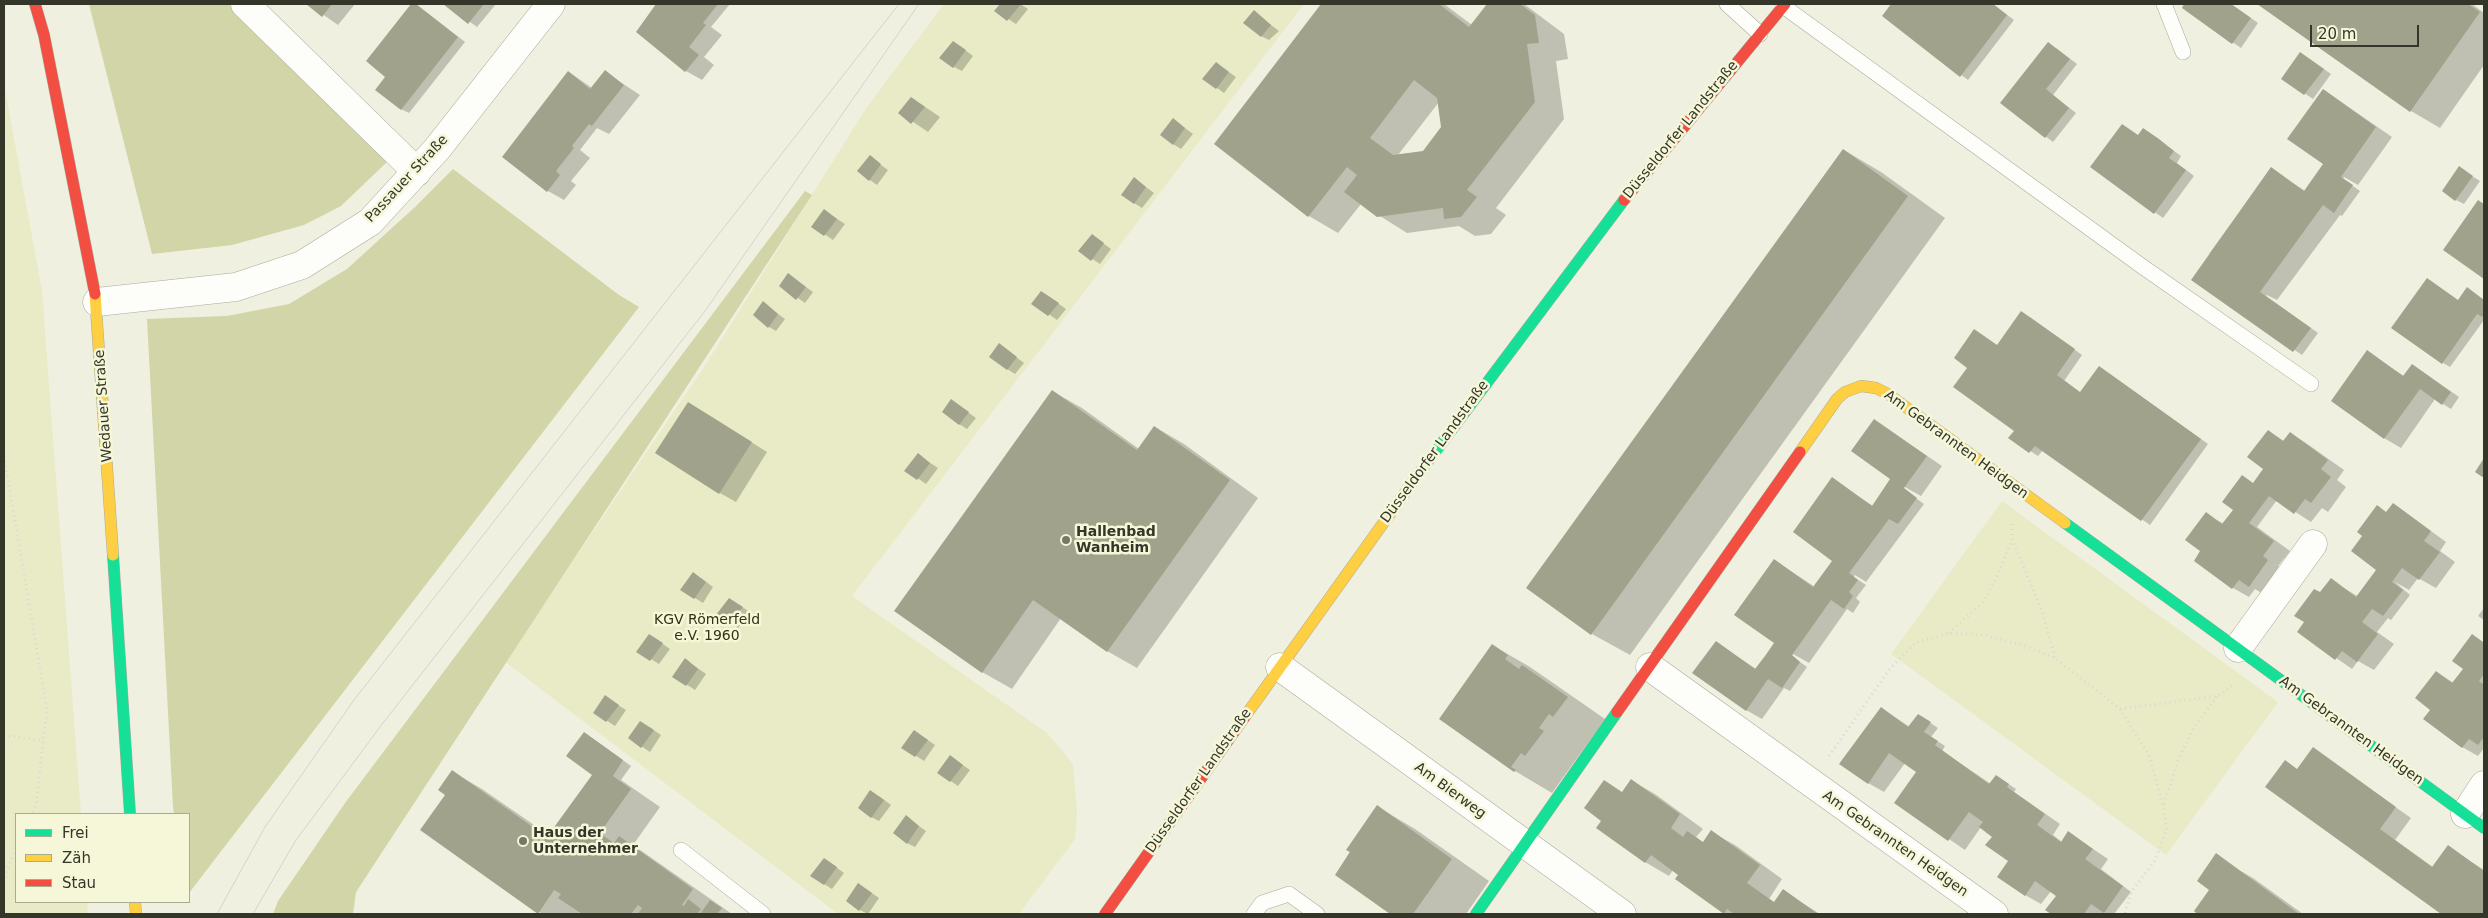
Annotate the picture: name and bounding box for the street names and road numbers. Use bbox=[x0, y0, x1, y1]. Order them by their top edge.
street label: Düsseldorfer Landstraße bbox=[1620, 58, 1742, 202]
street label: Passauer Straße bbox=[362, 132, 452, 226]
street label: Wedauer Straße bbox=[92, 349, 116, 463]
street label: Düsseldorfer Landstraße bbox=[1378, 377, 1492, 527]
street label: Am Gebrannten Heidgen bbox=[1881, 387, 2031, 503]
street label: Am Gebrannten Heidgen bbox=[2276, 673, 2426, 789]
street label: Düsseldorfer Landstraße bbox=[1143, 706, 1255, 856]
street label: Am Bierweg bbox=[1411, 759, 1489, 823]
street label: Am Gebrannten Heidgen bbox=[1819, 787, 1971, 901]

